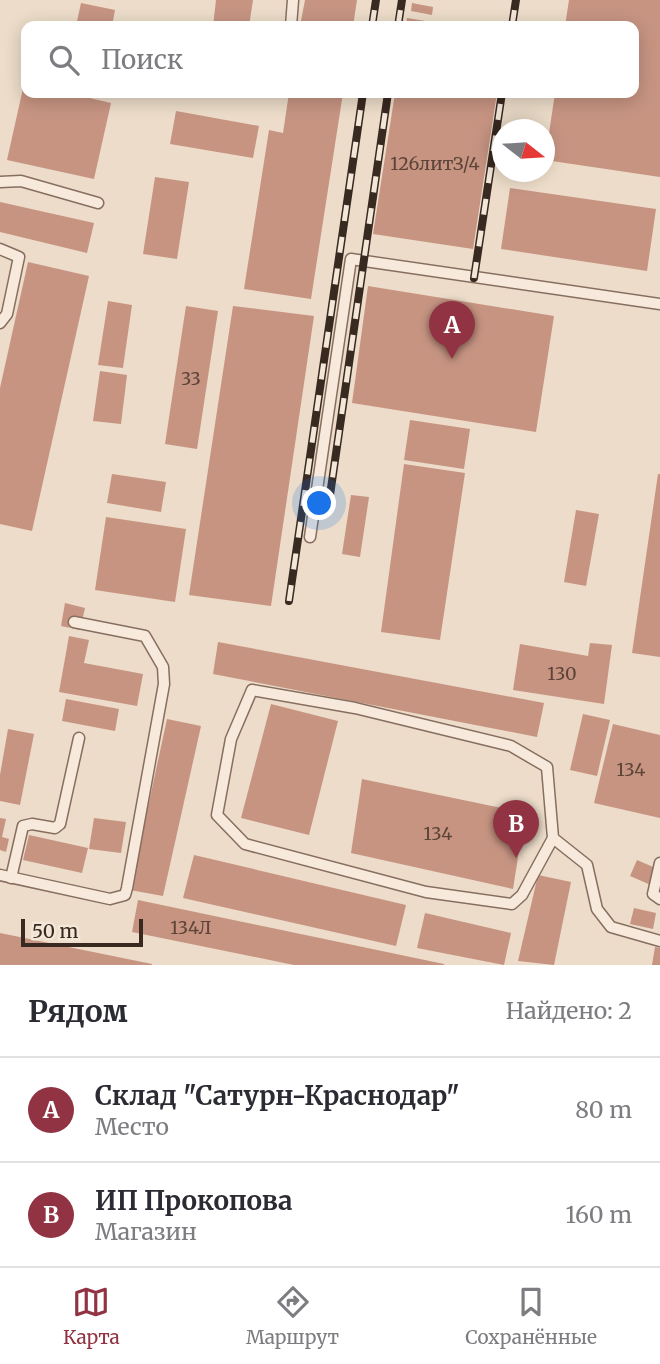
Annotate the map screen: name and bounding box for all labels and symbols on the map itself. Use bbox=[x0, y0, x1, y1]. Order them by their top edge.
north arrow bbox=[492, 119, 555, 182]
house number: 126литЗ/4 bbox=[390, 152, 480, 175]
pin: A bbox=[429, 301, 475, 359]
house number: 33 bbox=[181, 367, 201, 390]
your location bbox=[302, 486, 336, 520]
house number: 130 bbox=[547, 662, 577, 685]
house number: 134 bbox=[617, 758, 645, 781]
pin: B bbox=[493, 800, 539, 858]
house number: 134 bbox=[424, 822, 452, 845]
scale bar bbox=[21, 916, 144, 948]
house number: 134Л bbox=[170, 916, 212, 939]

